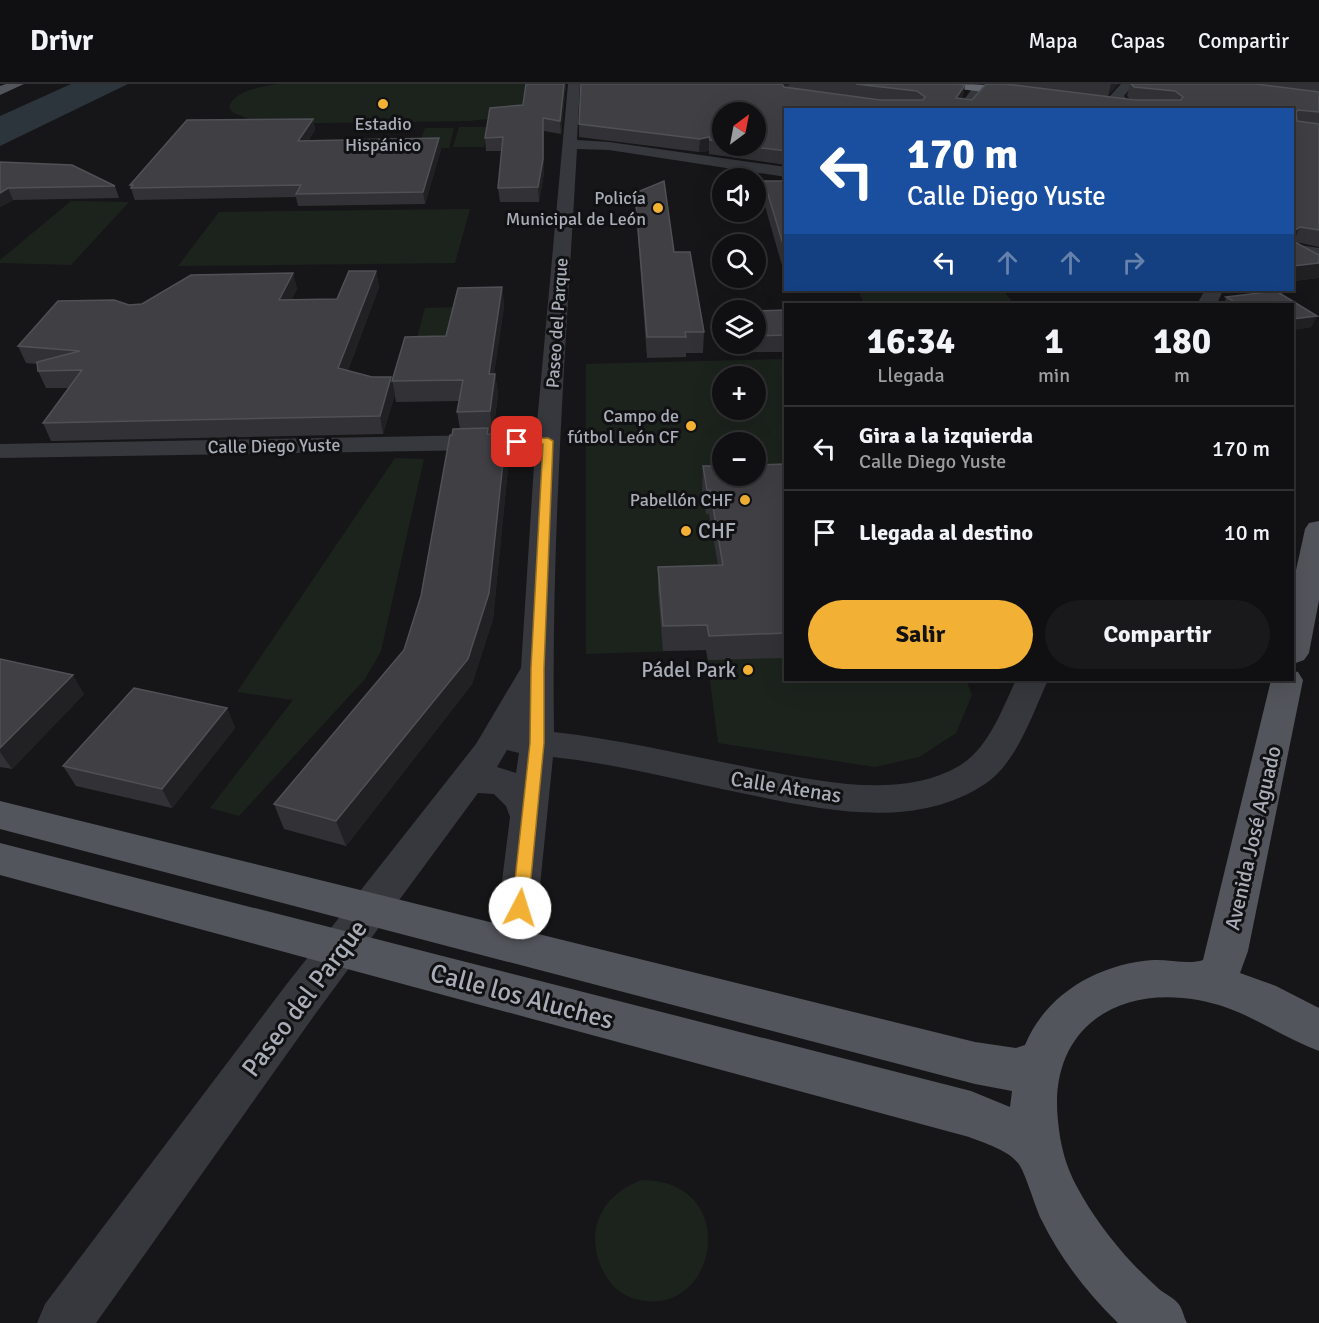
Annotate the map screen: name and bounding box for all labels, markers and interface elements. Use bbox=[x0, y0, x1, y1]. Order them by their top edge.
text: Drivr bbox=[30, 24, 93, 58]
text: Mapa bbox=[1028, 28, 1078, 54]
text: Capas bbox=[1111, 28, 1165, 54]
text: Compartir bbox=[1198, 28, 1289, 54]
marker: Estadio Hispánico bbox=[376, 97, 390, 111]
north arrow bbox=[712, 102, 766, 156]
map controls bbox=[712, 102, 766, 486]
place label: Estadio Hispánico bbox=[345, 113, 421, 156]
text: 170 m bbox=[907, 129, 1018, 180]
icon: left bbox=[808, 132, 886, 210]
button: sound bbox=[712, 168, 766, 222]
text: Calle Diego Yuste bbox=[907, 180, 1106, 213]
place label: Policía Municipal de León bbox=[506, 187, 646, 230]
marker: Policía Municipal de León bbox=[651, 201, 665, 215]
button: search bbox=[712, 234, 766, 288]
icon: left bbox=[928, 246, 961, 279]
icon: ahead bbox=[991, 246, 1024, 279]
icon: ahead bbox=[1054, 246, 1087, 279]
icon: right bbox=[1117, 246, 1150, 279]
street label: Paseo del Parque bbox=[541, 257, 573, 389]
button: layers bbox=[712, 300, 766, 354]
text: 16:34 bbox=[867, 319, 955, 364]
text: 1 bbox=[1044, 319, 1064, 364]
text: 180 bbox=[1153, 319, 1211, 364]
text: Llegada bbox=[877, 363, 945, 388]
text: min bbox=[1038, 363, 1070, 388]
text: m bbox=[1174, 363, 1190, 388]
button: + bbox=[712, 366, 766, 420]
place label: Campo de fútbol León CF bbox=[567, 405, 679, 448]
pin bbox=[491, 416, 542, 467]
marker: Campo de fútbol León CF bbox=[684, 419, 698, 433]
text: Gira a la izquierda bbox=[859, 422, 1033, 449]
icon: arrive bbox=[500, 425, 533, 458]
button: − bbox=[712, 432, 766, 486]
icon: left bbox=[808, 432, 841, 465]
street label: Calle Diego Yuste bbox=[208, 434, 340, 458]
text: 170 m bbox=[1212, 435, 1270, 462]
text: Calle Diego Yuste bbox=[859, 449, 1006, 474]
place label: Pabellón CHF bbox=[630, 489, 733, 511]
marker: Pabellón CHF bbox=[738, 493, 752, 507]
icon: arrive bbox=[808, 516, 841, 549]
place label: CHF bbox=[698, 518, 736, 544]
text: Llegada al destino bbox=[859, 519, 1033, 546]
text: 10 m bbox=[1224, 519, 1270, 546]
marker: CHF bbox=[679, 524, 693, 538]
button: Salir bbox=[808, 600, 1033, 669]
button: Compartir bbox=[1045, 600, 1270, 669]
place label: Pádel Park bbox=[641, 657, 736, 683]
marker: Pádel Park bbox=[741, 663, 755, 677]
street label: Avenida José Aguado bbox=[1219, 743, 1287, 933]
street label: Calle Atenas bbox=[729, 765, 843, 809]
position arrow bbox=[488, 876, 552, 940]
street label: Paseo del Parque bbox=[235, 914, 374, 1084]
street label: Calle los Aluches bbox=[427, 957, 617, 1037]

